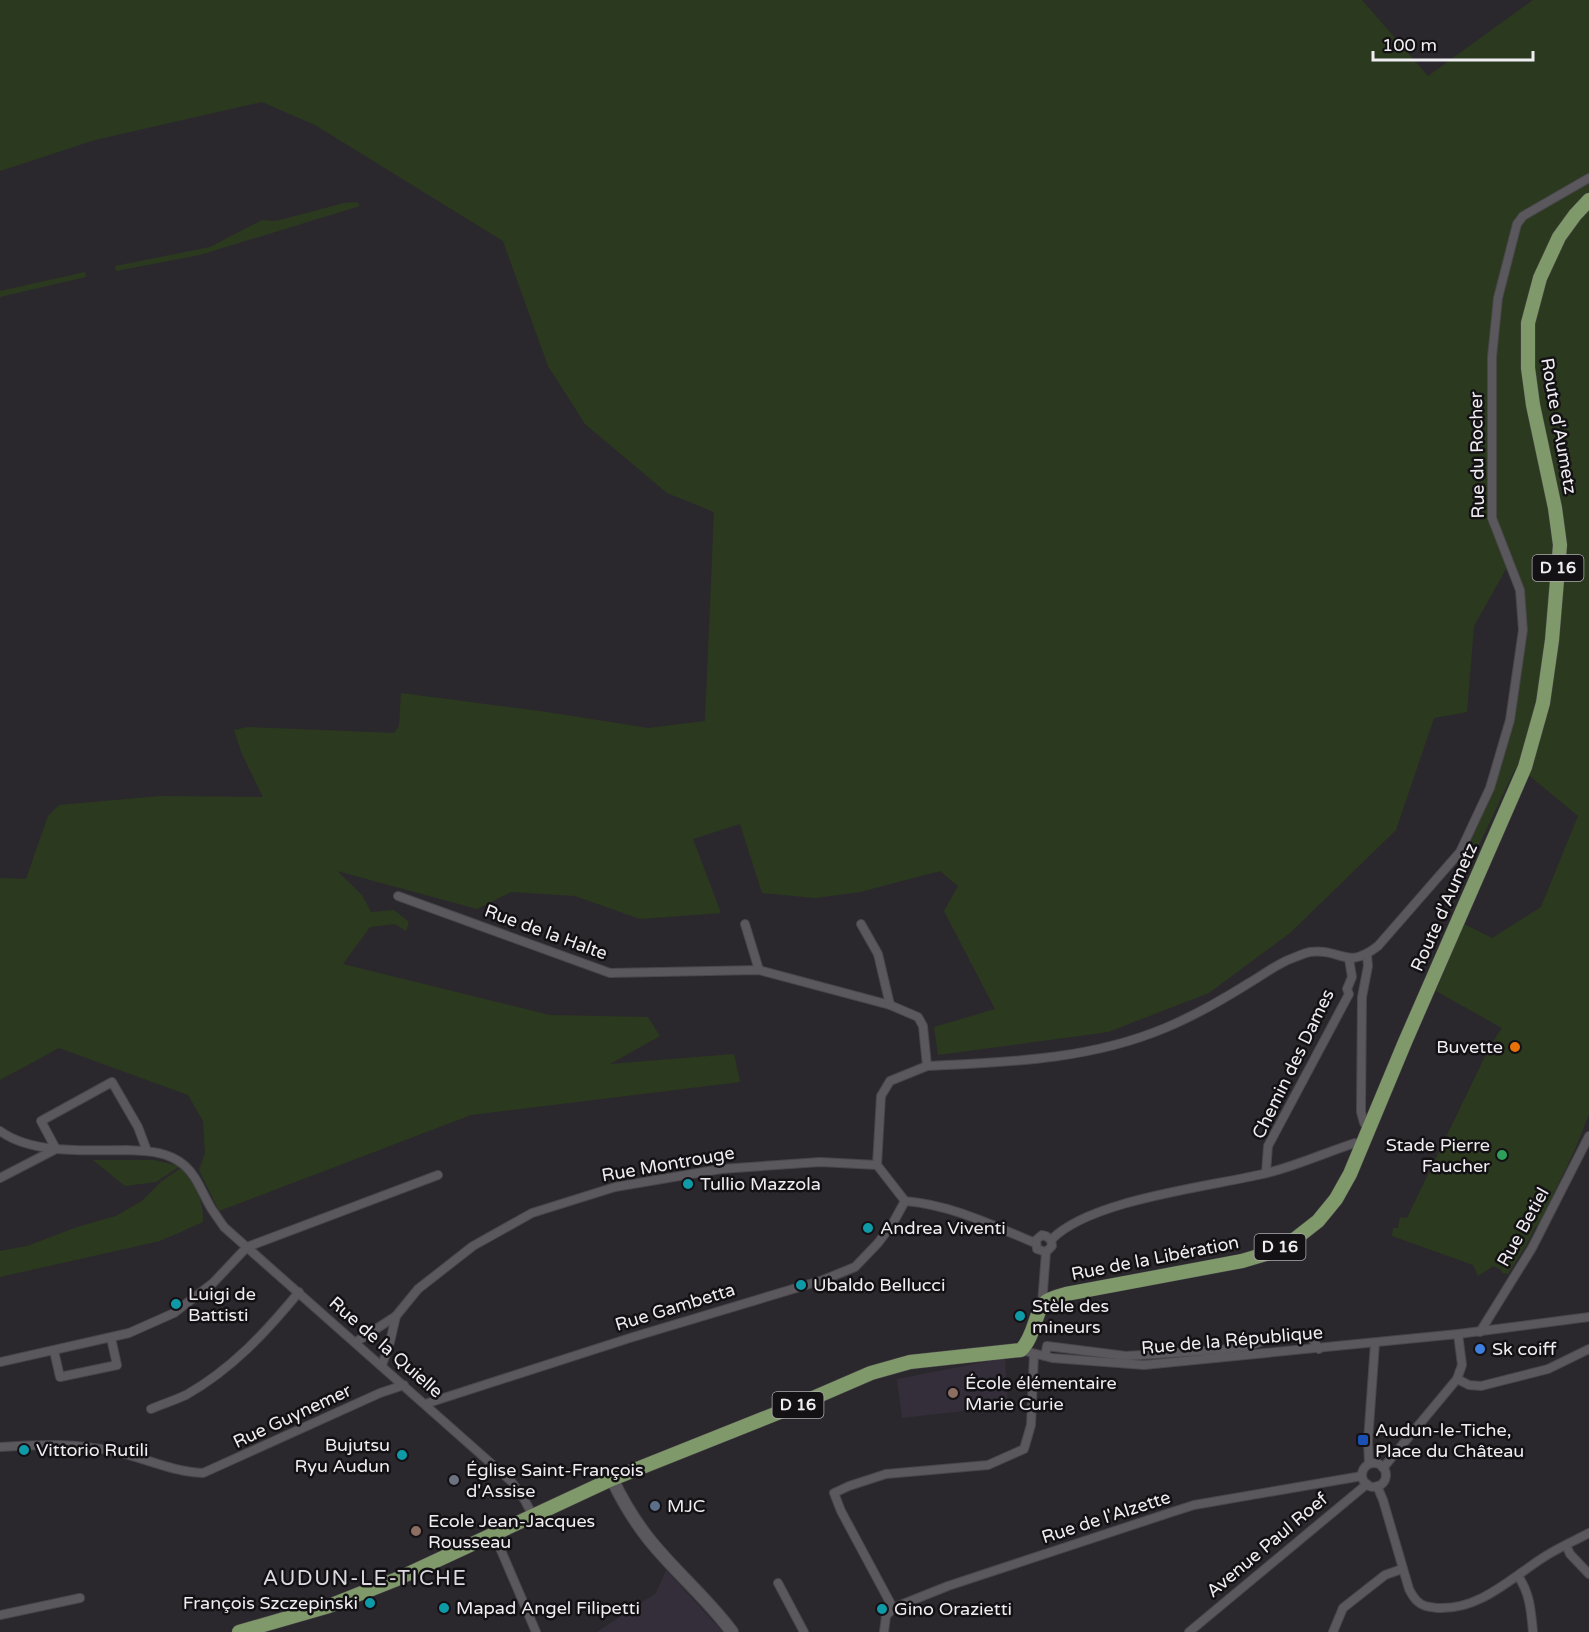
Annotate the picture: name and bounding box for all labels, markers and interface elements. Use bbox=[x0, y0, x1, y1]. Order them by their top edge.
scale bar bbox=[1373, 24, 1534, 62]
text: 100 m bbox=[1382, 34, 1437, 56]
street label: Route d'Aumetz bbox=[1536, 356, 1582, 496]
street label: Rue du Rocher bbox=[1465, 391, 1489, 519]
road number: D 16 bbox=[1532, 555, 1584, 581]
street label: Route d'Aumetz bbox=[1406, 839, 1482, 975]
street label: Rue de la Halte bbox=[481, 900, 611, 964]
street label: Chemin des Dames bbox=[1247, 985, 1339, 1143]
place label: Buvette bbox=[1436, 1036, 1503, 1058]
marker: Buvette bbox=[1508, 1040, 1522, 1054]
place label: Stade Pierre Faucher bbox=[1386, 1134, 1490, 1177]
street label: Rue Montrouge bbox=[600, 1141, 736, 1187]
marker: Stade Pierre Faucher bbox=[1495, 1148, 1509, 1162]
place label: Tullio Mazzola bbox=[700, 1173, 821, 1195]
marker: Tullio Mazzola bbox=[681, 1177, 695, 1191]
street label: Rue Betiel bbox=[1492, 1184, 1554, 1270]
place label: Andrea Viventi bbox=[880, 1217, 1006, 1239]
marker: Andrea Viventi bbox=[861, 1221, 875, 1235]
street label: Rue de la Libération bbox=[1069, 1231, 1241, 1285]
road number: D 16 bbox=[1254, 1234, 1306, 1260]
place label: Ubaldo Bellucci bbox=[813, 1274, 945, 1296]
street label: Rue Gambetta bbox=[612, 1278, 738, 1336]
marker: Ubaldo Bellucci bbox=[794, 1278, 808, 1292]
place label: Luigi de Battisti bbox=[188, 1283, 256, 1326]
street label: Rue de la Quielle bbox=[325, 1292, 447, 1402]
place label: Stèle des mineurs bbox=[1032, 1295, 1109, 1338]
marker: Luigi de Battisti bbox=[169, 1297, 183, 1311]
marker: Stèle des mineurs bbox=[1013, 1309, 1027, 1323]
street label: Rue de la République bbox=[1140, 1321, 1324, 1359]
place label: Sk coiff bbox=[1492, 1338, 1556, 1360]
marker: Sk coiff bbox=[1473, 1342, 1487, 1356]
place label: École élémentaire Marie Curie bbox=[965, 1372, 1117, 1415]
street label: Rue Guynemer bbox=[230, 1379, 355, 1453]
marker: École élémentaire Marie Curie bbox=[946, 1386, 960, 1400]
road number: D 16 bbox=[772, 1392, 824, 1418]
place label: Audun-le-Tiche, Place du Château bbox=[1375, 1419, 1524, 1462]
marker: Audun-le-Tiche, Place du Château bbox=[1356, 1433, 1370, 1447]
place label: Bujutsu Ryu Audun bbox=[294, 1434, 390, 1477]
place label: Vittorio Rutili bbox=[36, 1439, 148, 1461]
marker: Vittorio Rutili bbox=[17, 1443, 31, 1457]
marker: Bujutsu Ryu Audun bbox=[395, 1448, 409, 1462]
place label: Église Saint-François d'Assise bbox=[466, 1459, 644, 1502]
marker: Église Saint-François d'Assise bbox=[447, 1473, 461, 1487]
street label: Rue de l'Alzette bbox=[1039, 1486, 1173, 1548]
street label: Avenue Paul Roef bbox=[1202, 1488, 1332, 1602]
place label: MJC bbox=[667, 1495, 705, 1517]
marker: MJC bbox=[648, 1499, 662, 1513]
place label: Ecole Jean-Jacques Rousseau bbox=[428, 1510, 595, 1553]
marker: Ecole Jean-Jacques Rousseau bbox=[409, 1524, 423, 1538]
district label: AUDUN-LE-TICHE bbox=[263, 1566, 467, 1591]
place label: François Szczepinski bbox=[183, 1592, 358, 1614]
marker: François Szczepinski bbox=[363, 1596, 377, 1610]
place label: Mapad Angel Filipetti bbox=[456, 1597, 640, 1619]
place label: Gino Orazietti bbox=[894, 1598, 1012, 1620]
marker: Mapad Angel Filipetti bbox=[437, 1601, 451, 1615]
marker: Gino Orazietti bbox=[875, 1602, 889, 1616]

